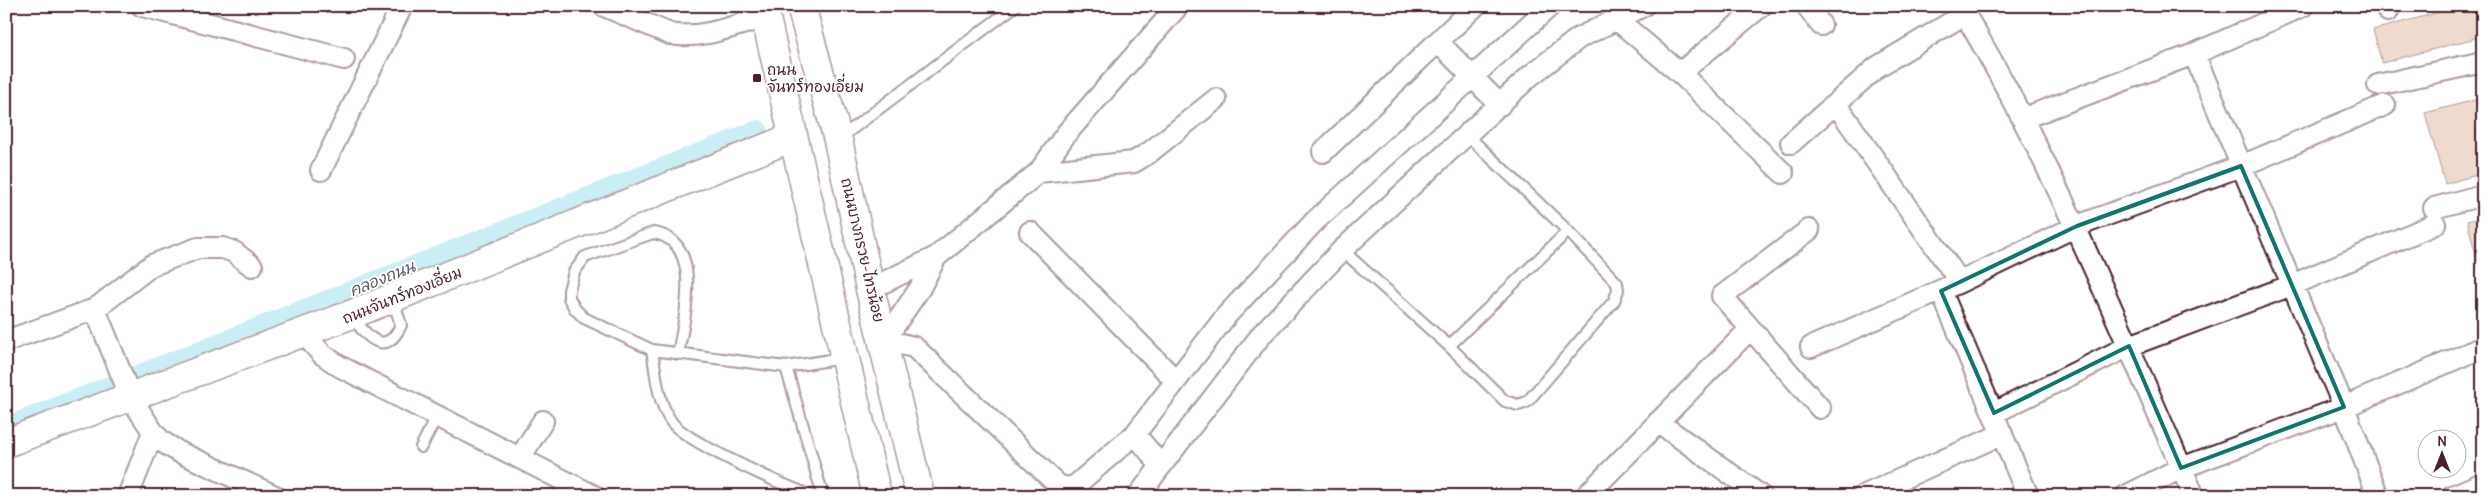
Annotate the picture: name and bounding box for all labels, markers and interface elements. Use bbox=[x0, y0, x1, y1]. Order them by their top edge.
place label: ถนน จันทร์ทองเอี่ยม bbox=[767, 60, 864, 96]
marker: ถนน จันทร์ทองเอี่ยม bbox=[751, 72, 763, 84]
street label: ถนนบางกรวย-ไทรน้อย bbox=[837, 176, 889, 324]
water label: คลองถนน bbox=[346, 255, 419, 300]
street label: ถนนจันทร์ทองเอี่ยม bbox=[338, 259, 465, 328]
north arrow bbox=[2416, 430, 2466, 480]
text: N bbox=[2437, 432, 2447, 450]

